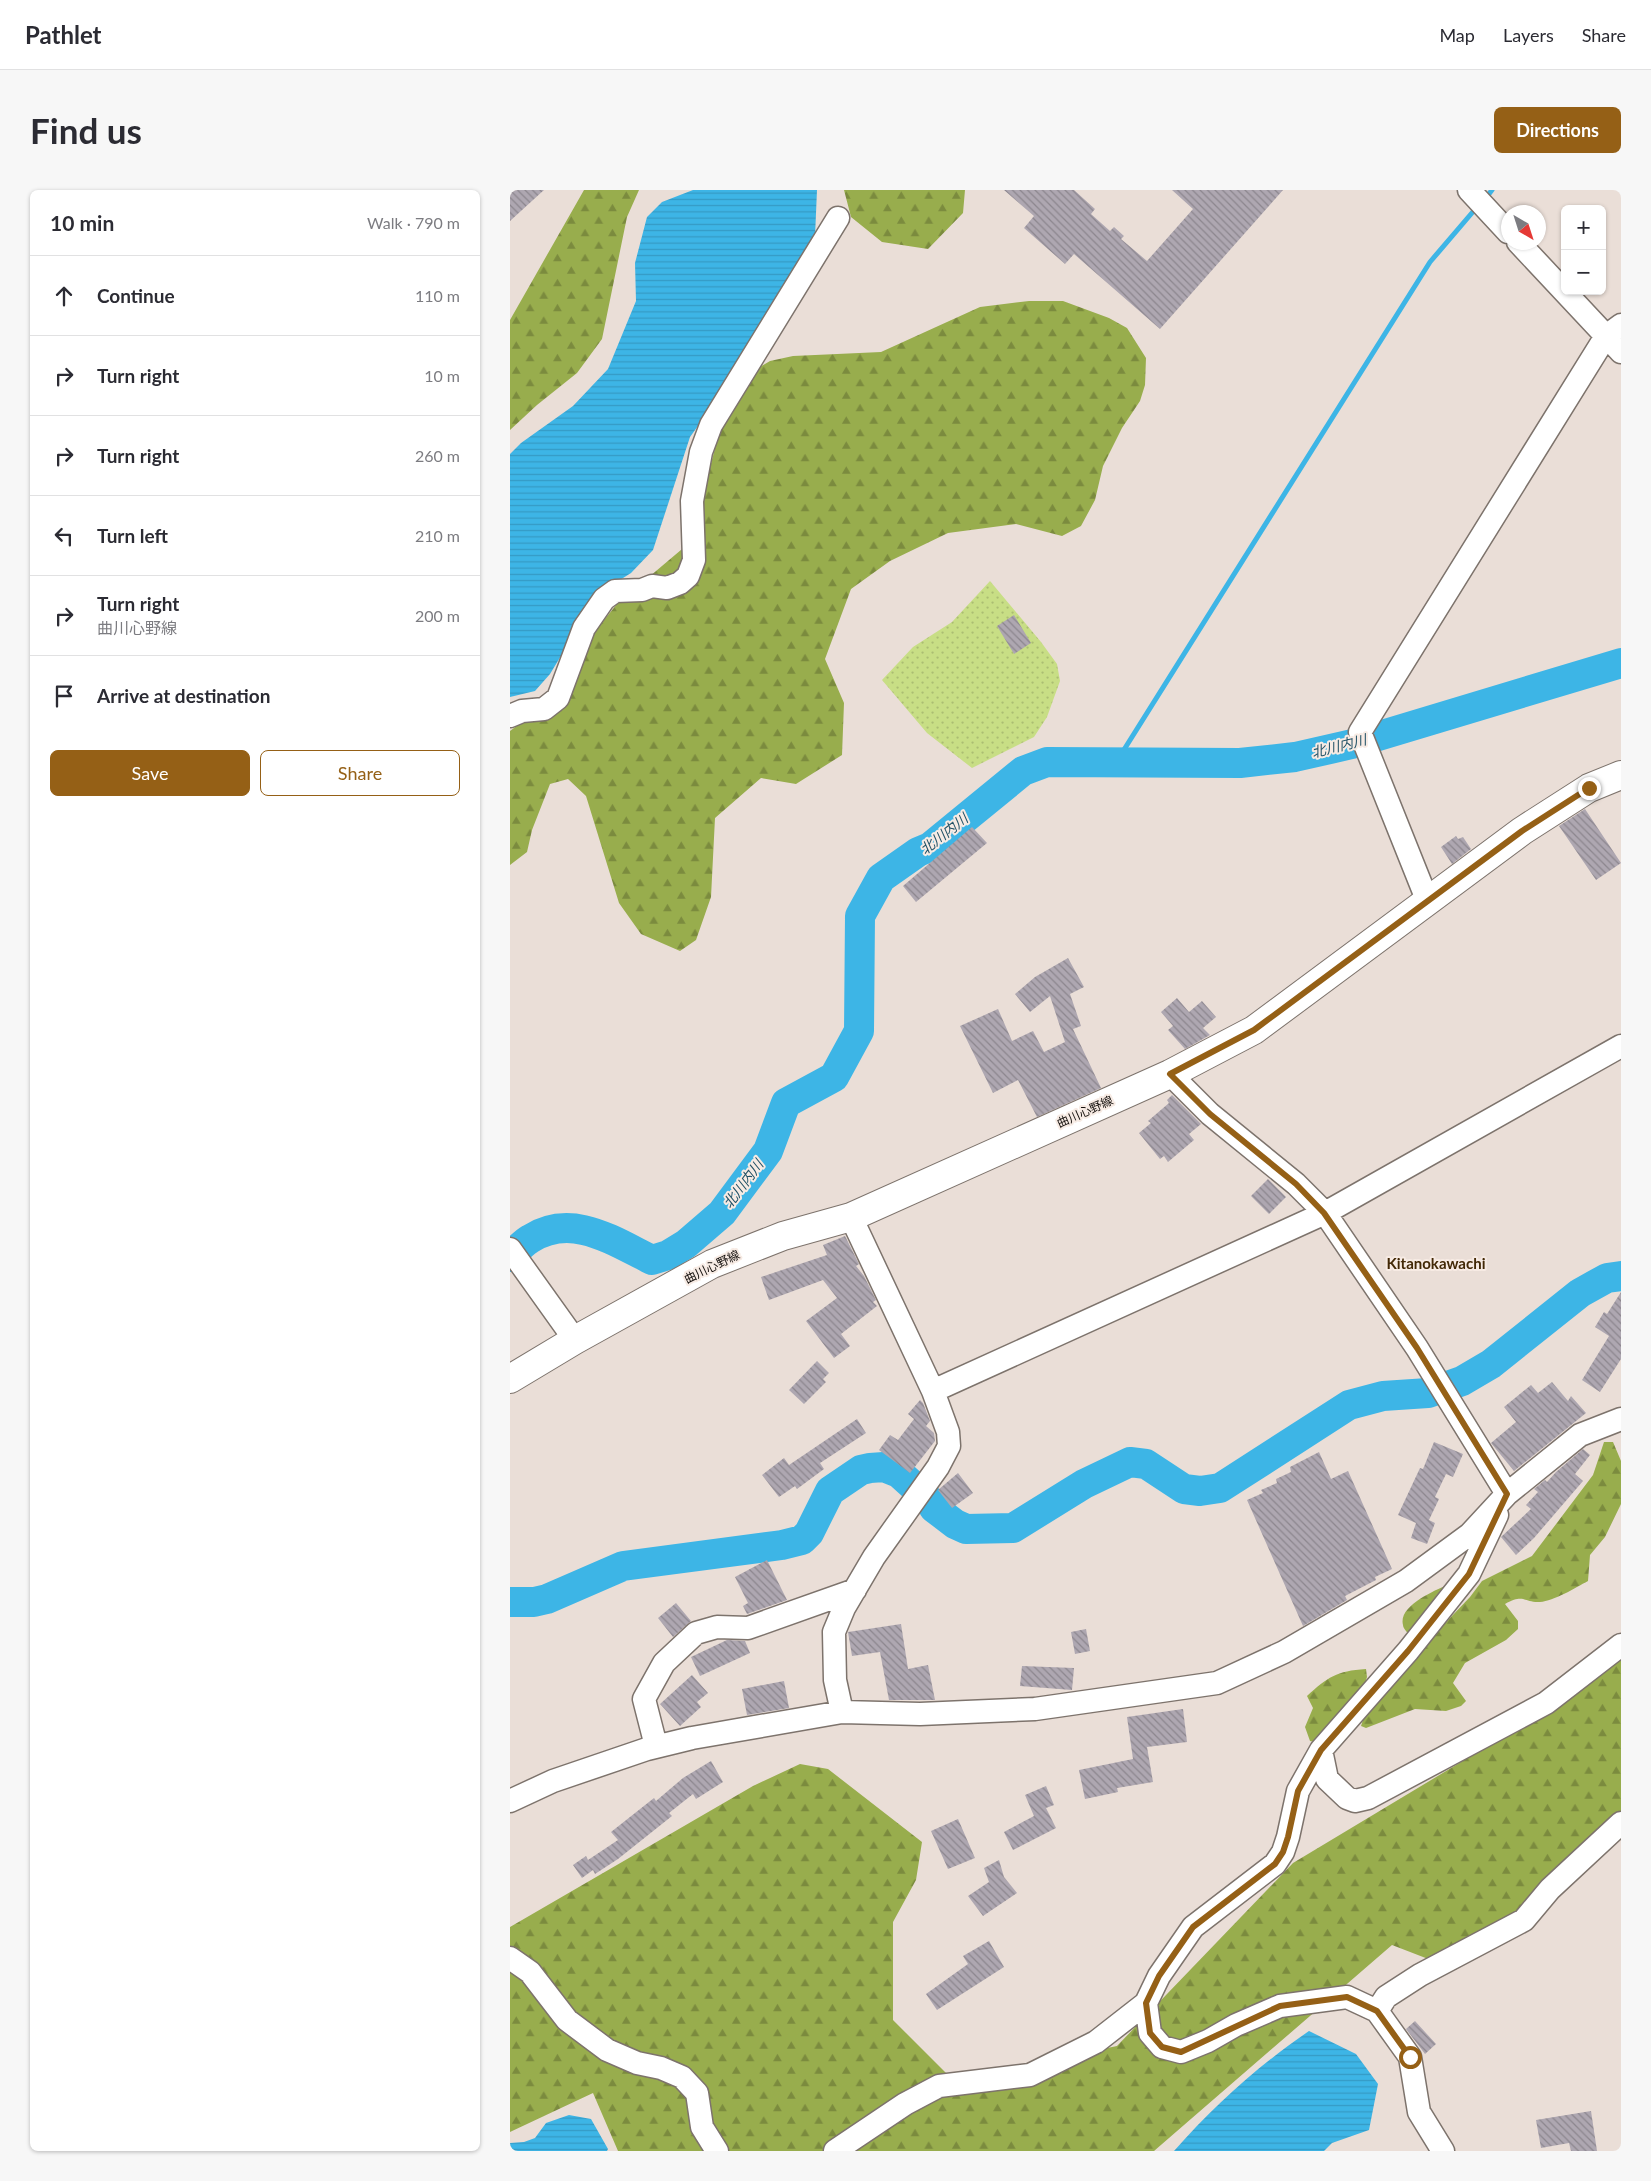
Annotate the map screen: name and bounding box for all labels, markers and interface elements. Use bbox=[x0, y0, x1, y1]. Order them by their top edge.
text: Pathlet bbox=[25, 20, 102, 49]
text: Map bbox=[1439, 24, 1475, 46]
text: Layers bbox=[1503, 24, 1554, 46]
text: Share bbox=[1582, 24, 1626, 46]
button: Directions bbox=[1494, 107, 1621, 153]
text: Find us bbox=[30, 109, 142, 151]
north arrow bbox=[1501, 205, 1546, 250]
map controls bbox=[1561, 205, 1606, 295]
button: + bbox=[1561, 205, 1606, 250]
text: 10 min bbox=[50, 210, 114, 235]
text: Walk · 790 m bbox=[367, 213, 460, 232]
button: − bbox=[1561, 250, 1606, 295]
icon: ahead bbox=[50, 282, 78, 310]
text: Continue bbox=[97, 284, 175, 307]
text: 110 m bbox=[415, 286, 460, 305]
icon: right bbox=[50, 362, 78, 390]
text: Turn right bbox=[97, 364, 179, 387]
text: 10 m bbox=[424, 366, 460, 385]
icon: right bbox=[50, 442, 78, 470]
text: Turn right bbox=[97, 444, 179, 467]
text: 260 m bbox=[415, 446, 460, 465]
icon: left bbox=[50, 522, 78, 550]
text: Turn left bbox=[97, 524, 168, 547]
text: 210 m bbox=[415, 526, 460, 545]
text: Turn right bbox=[97, 592, 179, 615]
icon: right bbox=[50, 602, 78, 630]
text: 200 m bbox=[415, 606, 460, 625]
text: 曲川心野線 bbox=[97, 618, 177, 637]
icon: arrive bbox=[50, 682, 78, 710]
text: Arrive at destination bbox=[97, 684, 270, 707]
water label: 北川内川 bbox=[1310, 730, 1370, 761]
button: Save bbox=[50, 750, 250, 796]
button: Share bbox=[260, 750, 460, 796]
route end bbox=[1578, 777, 1601, 800]
water label: 北川内川 bbox=[916, 808, 973, 858]
street label: 曲川心野線 bbox=[1054, 1092, 1115, 1131]
water label: 北川内川 bbox=[719, 1155, 767, 1211]
street label: 曲川心野線 bbox=[682, 1247, 742, 1286]
district label: Kitanokawachi bbox=[1387, 1254, 1486, 1272]
route start bbox=[1399, 2046, 1422, 2069]

